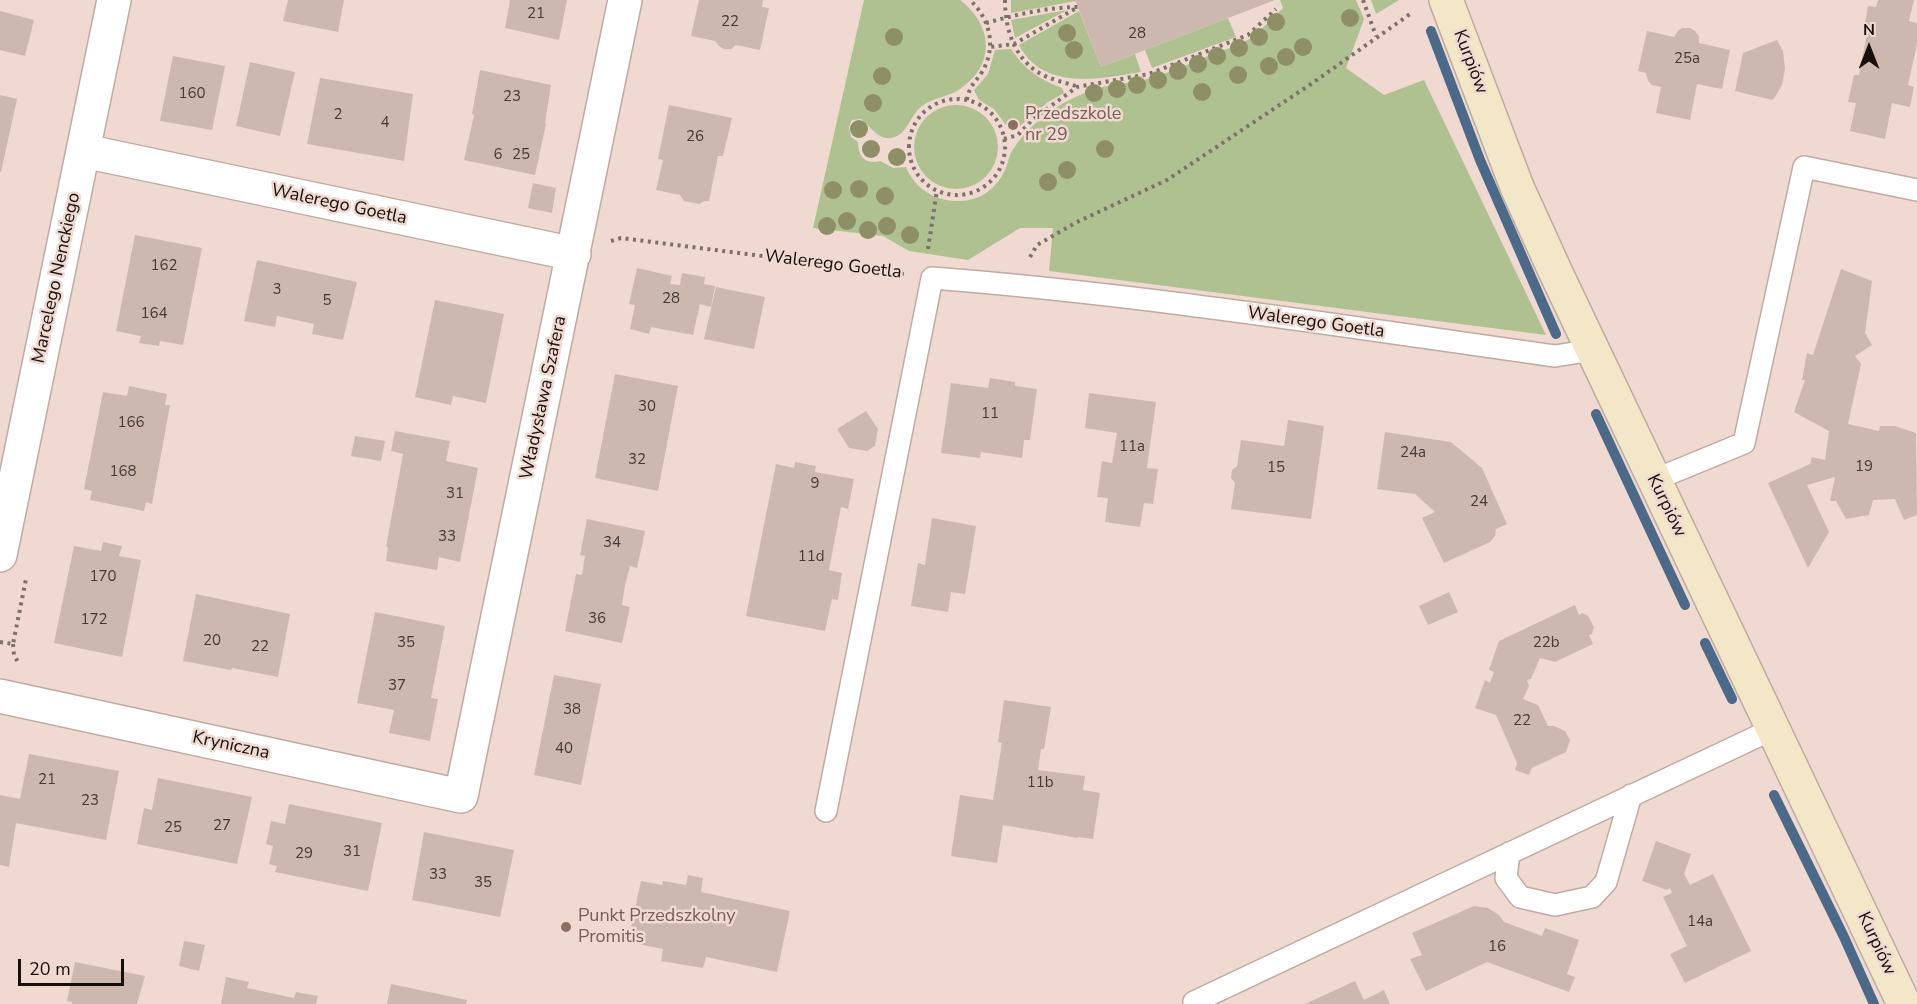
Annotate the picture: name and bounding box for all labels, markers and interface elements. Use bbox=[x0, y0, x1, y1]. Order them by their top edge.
house number: 21 bbox=[527, 5, 545, 23]
house number: 22 bbox=[721, 13, 739, 31]
north arrow bbox=[1839, 18, 1899, 78]
text: N bbox=[1863, 19, 1875, 41]
house number: 28 bbox=[1128, 25, 1146, 43]
street label: Kurpiów bbox=[1448, 27, 1492, 97]
house number: 25a bbox=[1674, 50, 1700, 68]
house number: 160 bbox=[179, 85, 205, 103]
house number: 23 bbox=[503, 88, 521, 106]
place label: Przedszkole nr 29 bbox=[1025, 104, 1121, 146]
house number: 2 bbox=[334, 106, 342, 124]
house number: 4 bbox=[381, 114, 389, 132]
marker: Przedszkole nr 29 bbox=[1006, 118, 1020, 132]
house number: 26 bbox=[686, 128, 704, 146]
house number: 6 bbox=[494, 146, 502, 164]
house number: 25 bbox=[512, 146, 530, 164]
street label: Walerego Goetla bbox=[269, 180, 409, 230]
street label: Marcelego Nenckiego bbox=[28, 191, 86, 365]
street label: Walerego Goetla bbox=[763, 246, 903, 284]
house number: 162 bbox=[151, 257, 177, 275]
house number: 3 bbox=[273, 281, 281, 299]
house number: 28 bbox=[662, 290, 680, 308]
house number: 5 bbox=[323, 292, 331, 310]
street label: Walerego Goetla bbox=[1246, 303, 1386, 343]
house number: 164 bbox=[141, 305, 167, 323]
street label: Władysława Szafera bbox=[516, 314, 572, 482]
house number: 30 bbox=[638, 398, 656, 416]
house number: 11 bbox=[981, 405, 999, 423]
house number: 166 bbox=[118, 414, 144, 432]
house number: 11a bbox=[1119, 438, 1145, 456]
house number: 24a bbox=[1400, 444, 1426, 462]
house number: 32 bbox=[628, 451, 646, 469]
house number: 19 bbox=[1855, 458, 1873, 476]
house number: 15 bbox=[1267, 459, 1285, 477]
house number: 168 bbox=[110, 463, 136, 481]
street label: Kurpiów bbox=[1642, 471, 1690, 541]
house number: 9 bbox=[811, 475, 819, 493]
house number: 31 bbox=[446, 485, 464, 503]
house number: 24 bbox=[1470, 493, 1488, 511]
house number: 33 bbox=[438, 528, 456, 546]
house number: 34 bbox=[603, 534, 621, 552]
house number: 11d bbox=[798, 548, 824, 566]
house number: 170 bbox=[90, 568, 116, 586]
house number: 36 bbox=[588, 610, 606, 628]
house number: 172 bbox=[81, 611, 107, 629]
house number: 20 bbox=[203, 632, 221, 650]
house number: 35 bbox=[397, 634, 415, 652]
house number: 22b bbox=[1533, 634, 1559, 652]
house number: 22 bbox=[251, 638, 269, 656]
house number: 37 bbox=[388, 677, 406, 695]
house number: 38 bbox=[563, 701, 581, 719]
house number: 22 bbox=[1513, 712, 1531, 730]
street label: Kryniczna bbox=[190, 727, 272, 765]
house number: 40 bbox=[555, 740, 573, 758]
house number: 21 bbox=[38, 771, 56, 789]
house number: 11b bbox=[1027, 774, 1053, 792]
house number: 23 bbox=[81, 792, 99, 810]
house number: 27 bbox=[213, 817, 231, 835]
house number: 25 bbox=[164, 819, 182, 837]
house number: 31 bbox=[343, 843, 361, 861]
house number: 29 bbox=[295, 845, 313, 863]
house number: 33 bbox=[429, 866, 447, 884]
house number: 35 bbox=[474, 874, 492, 892]
place label: Punkt Przedszkolny Promitis bbox=[578, 906, 736, 948]
street label: Kurpiów bbox=[1852, 909, 1900, 979]
house number: 14a bbox=[1687, 913, 1713, 931]
marker: Punkt Przedszkolny Promitis bbox=[559, 920, 573, 934]
house number: 16 bbox=[1488, 938, 1506, 956]
scale bar bbox=[21, 947, 128, 985]
text: 20 m bbox=[29, 957, 71, 981]

